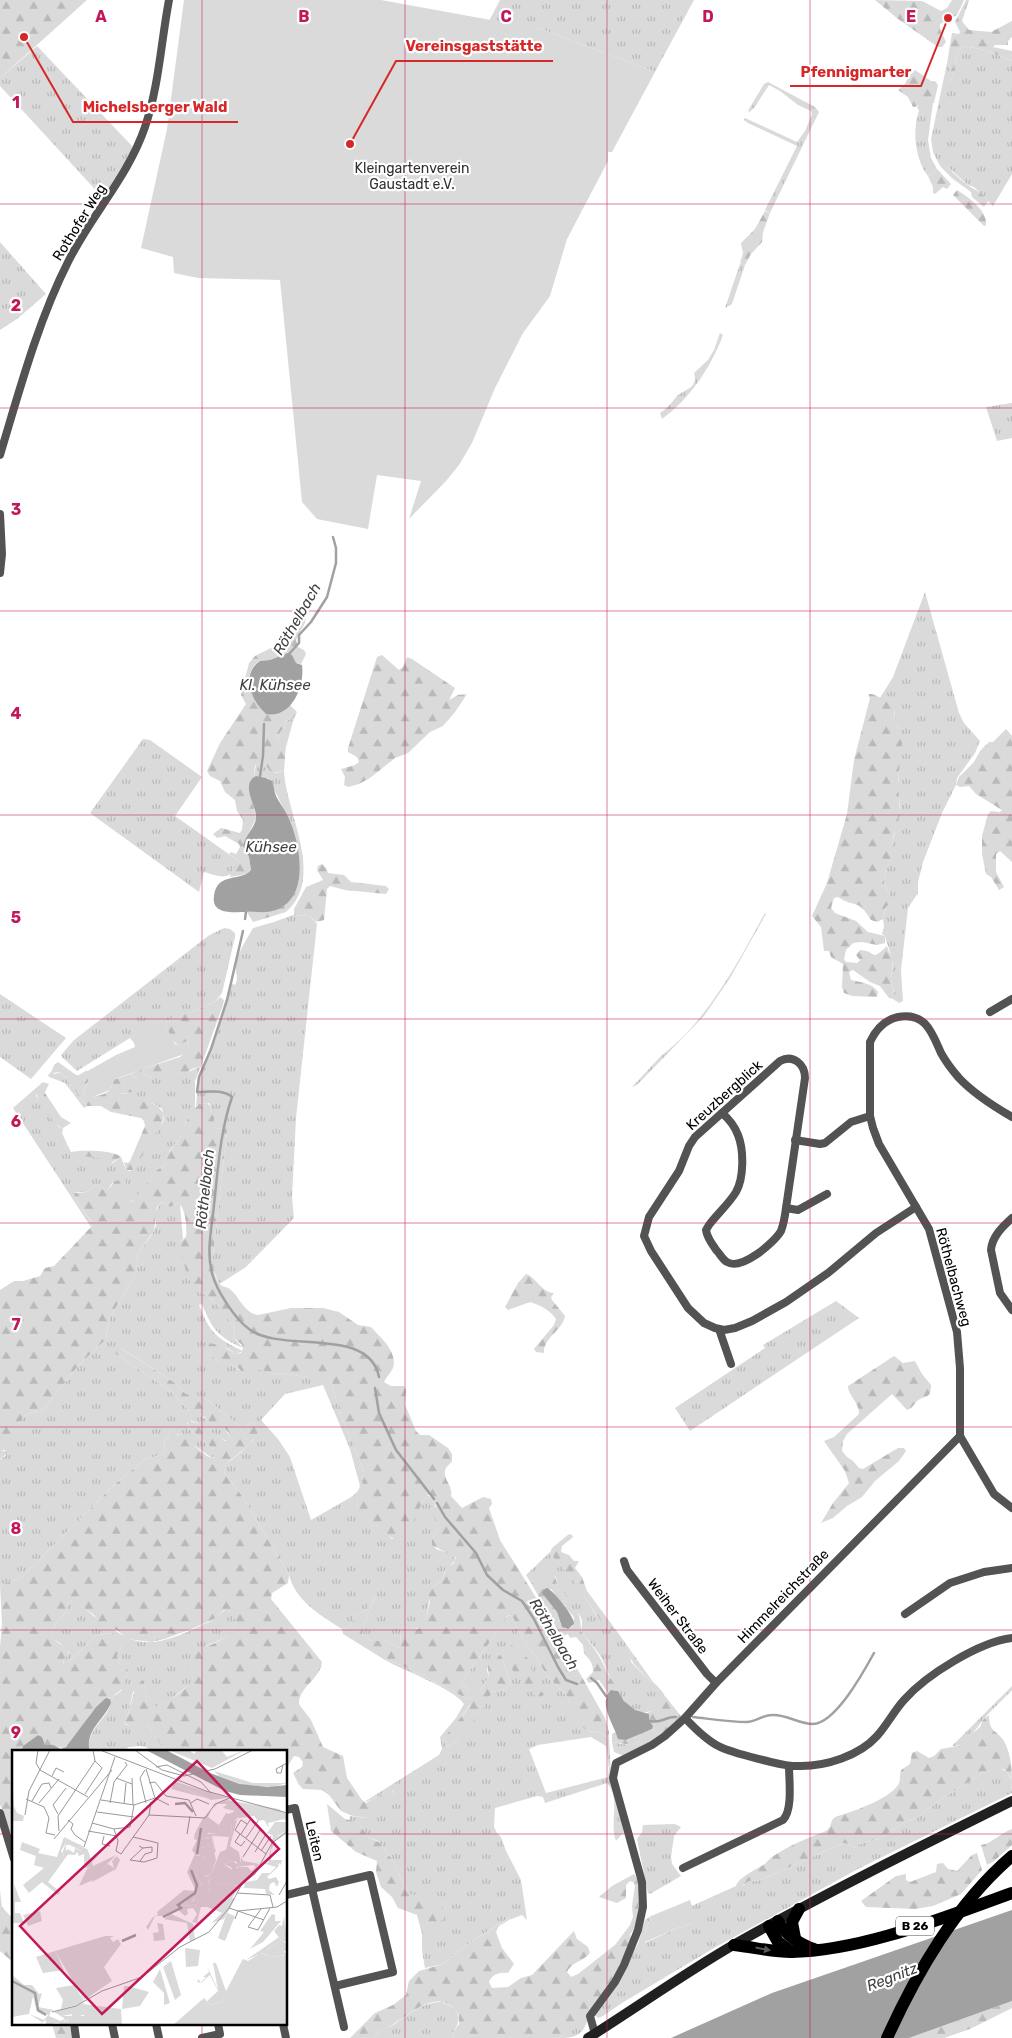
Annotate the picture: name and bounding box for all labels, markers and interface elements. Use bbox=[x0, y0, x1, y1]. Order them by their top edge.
text: A bbox=[95, 7, 107, 26]
text: B bbox=[298, 7, 310, 26]
text: C bbox=[500, 7, 512, 26]
text: D bbox=[702, 7, 714, 26]
text: E bbox=[906, 7, 916, 26]
callout: Vereinsgaststätte bbox=[396, 31, 553, 61]
text: Vereinsgaststätte bbox=[406, 37, 543, 55]
callout: Pfennigmarter bbox=[790, 56, 921, 86]
text: Pfennigmarter bbox=[801, 63, 912, 81]
callout: Michelsberger Wald bbox=[73, 92, 238, 122]
text: 1 bbox=[12, 93, 20, 112]
text: Michelsberger Wald bbox=[83, 98, 227, 116]
park label: Kleingartenverein Gaustadt e.V. bbox=[355, 160, 469, 193]
street label: Rothofer Weg bbox=[49, 181, 110, 264]
text: 2 bbox=[11, 296, 21, 315]
text: 3 bbox=[11, 500, 21, 519]
water label: Röthelbach bbox=[269, 580, 325, 658]
water label: Kl. Kühsee bbox=[239, 676, 311, 694]
text: 4 bbox=[11, 704, 22, 723]
water label: Kühsee bbox=[245, 838, 297, 856]
text: 5 bbox=[11, 908, 21, 927]
street label: Kreuzbergblick bbox=[683, 1056, 767, 1134]
text: 6 bbox=[11, 1112, 21, 1131]
water label: Röthelbach bbox=[192, 1148, 218, 1230]
street label: Röthelbachweg bbox=[932, 1226, 975, 1328]
text: 7 bbox=[11, 1315, 21, 1334]
text: 8 bbox=[11, 1519, 22, 1538]
street label: Himmelreichstraße bbox=[734, 1546, 833, 1647]
street label: Weiher Straße bbox=[644, 1575, 712, 1658]
water label: Röthelbach bbox=[526, 1595, 582, 1673]
text: 9 bbox=[11, 1723, 21, 1742]
inset map bbox=[12, 1750, 288, 2026]
street label: Leiten bbox=[302, 1819, 327, 1863]
road number: B 26 bbox=[896, 1916, 934, 1935]
one-way arrow bbox=[755, 1945, 771, 1953]
water label: Regnitz bbox=[864, 1959, 920, 1995]

